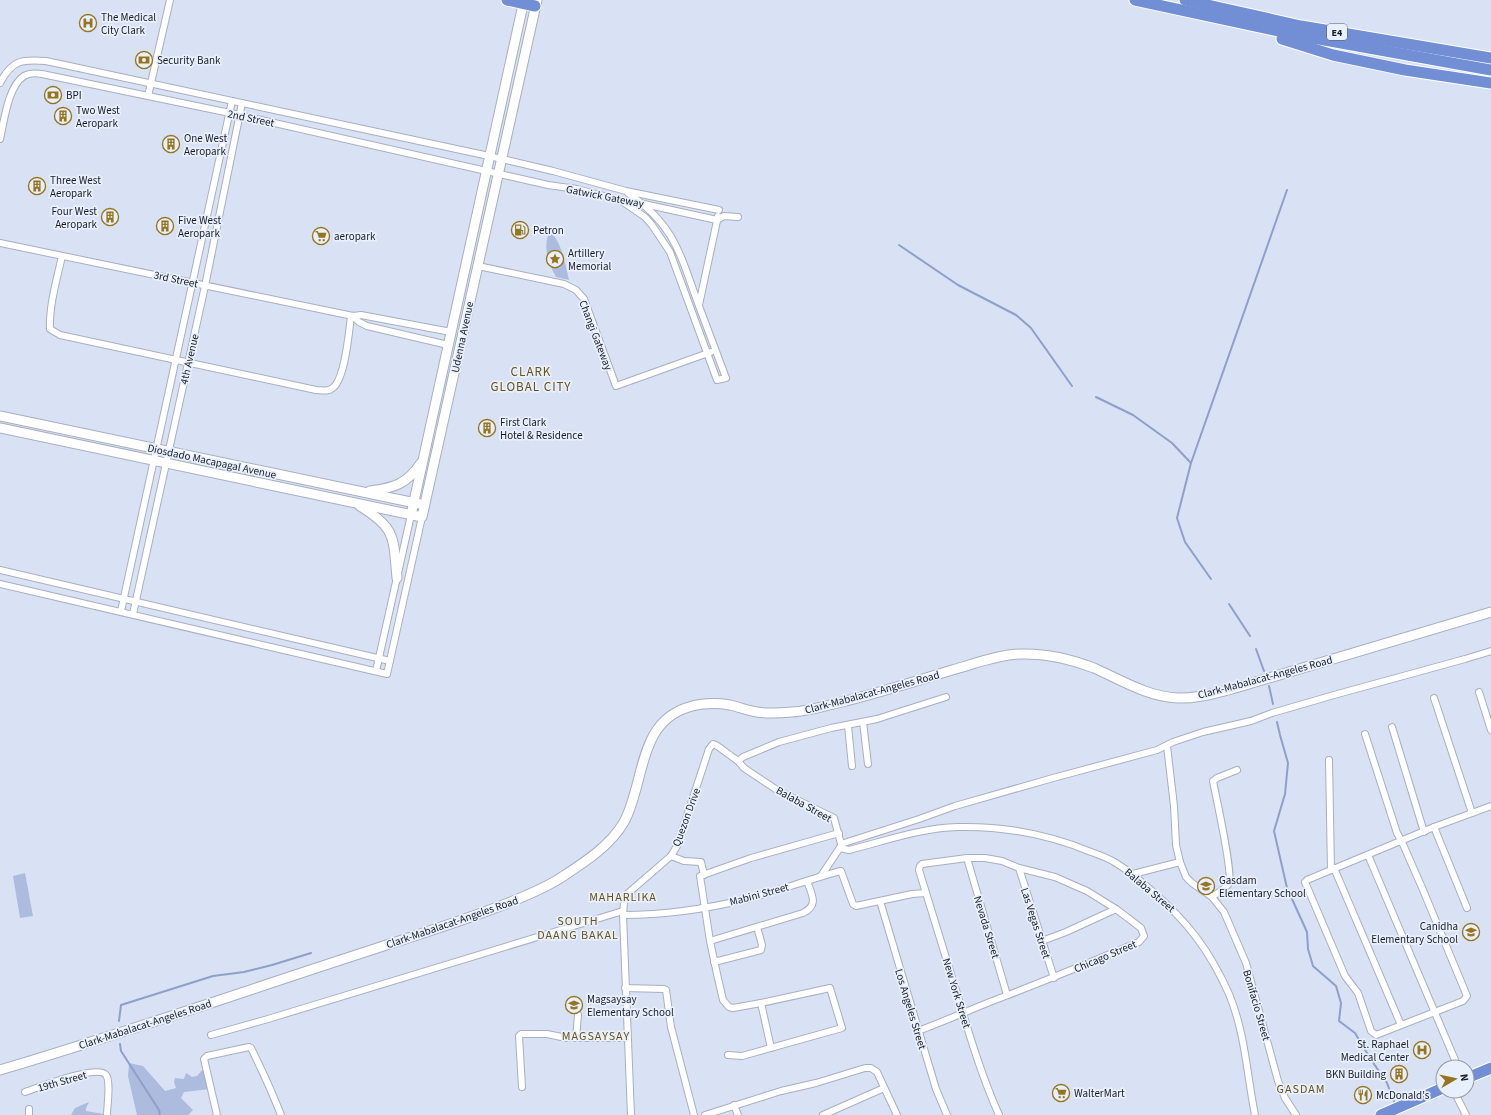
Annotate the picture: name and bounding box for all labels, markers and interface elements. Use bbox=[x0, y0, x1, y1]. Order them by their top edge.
place label: The Medical City Clark bbox=[101, 10, 156, 38]
hospital icon: The Medical City Clark bbox=[78, 13, 98, 33]
road number: E4 bbox=[1327, 24, 1347, 40]
bank icon: Security Bank bbox=[134, 50, 154, 70]
place label: Security Bank bbox=[157, 53, 221, 68]
bank icon: BPI bbox=[43, 85, 63, 105]
place label: BPI bbox=[66, 88, 82, 103]
place label: Two West Aeropark bbox=[76, 103, 120, 131]
building icon: Two West Aeropark bbox=[53, 106, 73, 126]
street label: 2nd Street bbox=[226, 106, 276, 131]
place label: One West Aeropark bbox=[184, 131, 227, 159]
building icon: One West Aeropark bbox=[161, 134, 181, 154]
place label: Three West Aeropark bbox=[50, 173, 101, 201]
building icon: Three West Aeropark bbox=[27, 176, 47, 196]
street label: Gatwick Gateway bbox=[565, 182, 645, 211]
place label: Four West Aeropark bbox=[52, 204, 98, 232]
building icon: Four West Aeropark bbox=[100, 207, 120, 227]
place label: Five West Aeropark bbox=[178, 213, 221, 241]
building icon: Five West Aeropark bbox=[155, 216, 175, 236]
fuel station icon: Petron bbox=[510, 220, 530, 240]
place label: Petron bbox=[533, 223, 564, 238]
supermarket icon: aeropark bbox=[311, 226, 331, 246]
place label: aeropark bbox=[334, 229, 376, 244]
place label: Artillery Memorial bbox=[568, 246, 612, 274]
place icon: Artillery Memorial bbox=[545, 249, 565, 269]
street label: 3rd Street bbox=[152, 267, 200, 292]
street label: Changi Gateway bbox=[575, 298, 616, 372]
street label: Udenna Avenue bbox=[448, 300, 477, 374]
street label: 4th Avenue bbox=[176, 332, 203, 386]
district label: CLARK GLOBAL CITY bbox=[490, 363, 572, 396]
place label: First Clark Hotel & Residence bbox=[500, 415, 583, 443]
building icon: First Clark Hotel & Residence bbox=[477, 418, 497, 438]
street label: Diosdado Macapagal Avenue bbox=[146, 441, 278, 483]
street label: Clark-Mabalacat-Angeles Road bbox=[1196, 652, 1334, 703]
street label: Clark-Mabalacat-Angeles Road bbox=[803, 667, 941, 718]
street label: Balaba Street bbox=[773, 783, 835, 826]
street label: Quezon Drive bbox=[669, 785, 704, 849]
street label: Balaba Street bbox=[1121, 865, 1178, 916]
place label: Gasdam Elementary School bbox=[1219, 873, 1306, 901]
school or university icon: Gasdam Elementary School bbox=[1196, 876, 1216, 896]
street label: Mabini Street bbox=[728, 879, 791, 910]
street label: Las Vegas Street bbox=[1017, 886, 1054, 961]
district label: MAHARLIKA bbox=[589, 889, 657, 906]
street label: Clark-Mabalacat-Angeles Road bbox=[384, 893, 520, 952]
street label: Nevada Street bbox=[970, 894, 1003, 960]
district label: SOUTH DAANG BAKAL bbox=[537, 913, 619, 944]
place label: Canidha Elementary School bbox=[1371, 919, 1458, 947]
school or university icon: Canidha Elementary School bbox=[1461, 922, 1481, 942]
street label: Chicago Street bbox=[1072, 936, 1139, 976]
street label: New York Street bbox=[939, 956, 974, 1030]
street label: Los Angeles Street bbox=[891, 967, 930, 1051]
street label: Bonifacio Street bbox=[1239, 968, 1274, 1043]
place label: Magsaysay Elementary School bbox=[587, 992, 674, 1020]
school or university icon: Magsaysay Elementary School bbox=[564, 995, 584, 1015]
street label: Clark-Mabalacat-Angeles Road bbox=[77, 996, 214, 1053]
district label: MAGSAYSAY bbox=[562, 1028, 630, 1045]
place label: St. Raphael Medical Center bbox=[1341, 1037, 1409, 1065]
hospital icon: St. Raphael Medical Center bbox=[1412, 1040, 1432, 1060]
north arrow bbox=[1435, 1059, 1475, 1099]
building icon: BKN Building bbox=[1389, 1064, 1409, 1084]
street label: 19th Street bbox=[36, 1067, 89, 1096]
place label: BKN Building bbox=[1326, 1067, 1386, 1082]
text: N bbox=[1456, 1073, 1472, 1082]
district label: GASDAM bbox=[1277, 1081, 1325, 1098]
supermarket icon: WalterMart bbox=[1051, 1083, 1071, 1103]
restaurant icon: McDonald's bbox=[1353, 1085, 1373, 1105]
place label: WalterMart bbox=[1074, 1086, 1125, 1101]
place label: McDonald's bbox=[1376, 1088, 1430, 1103]

